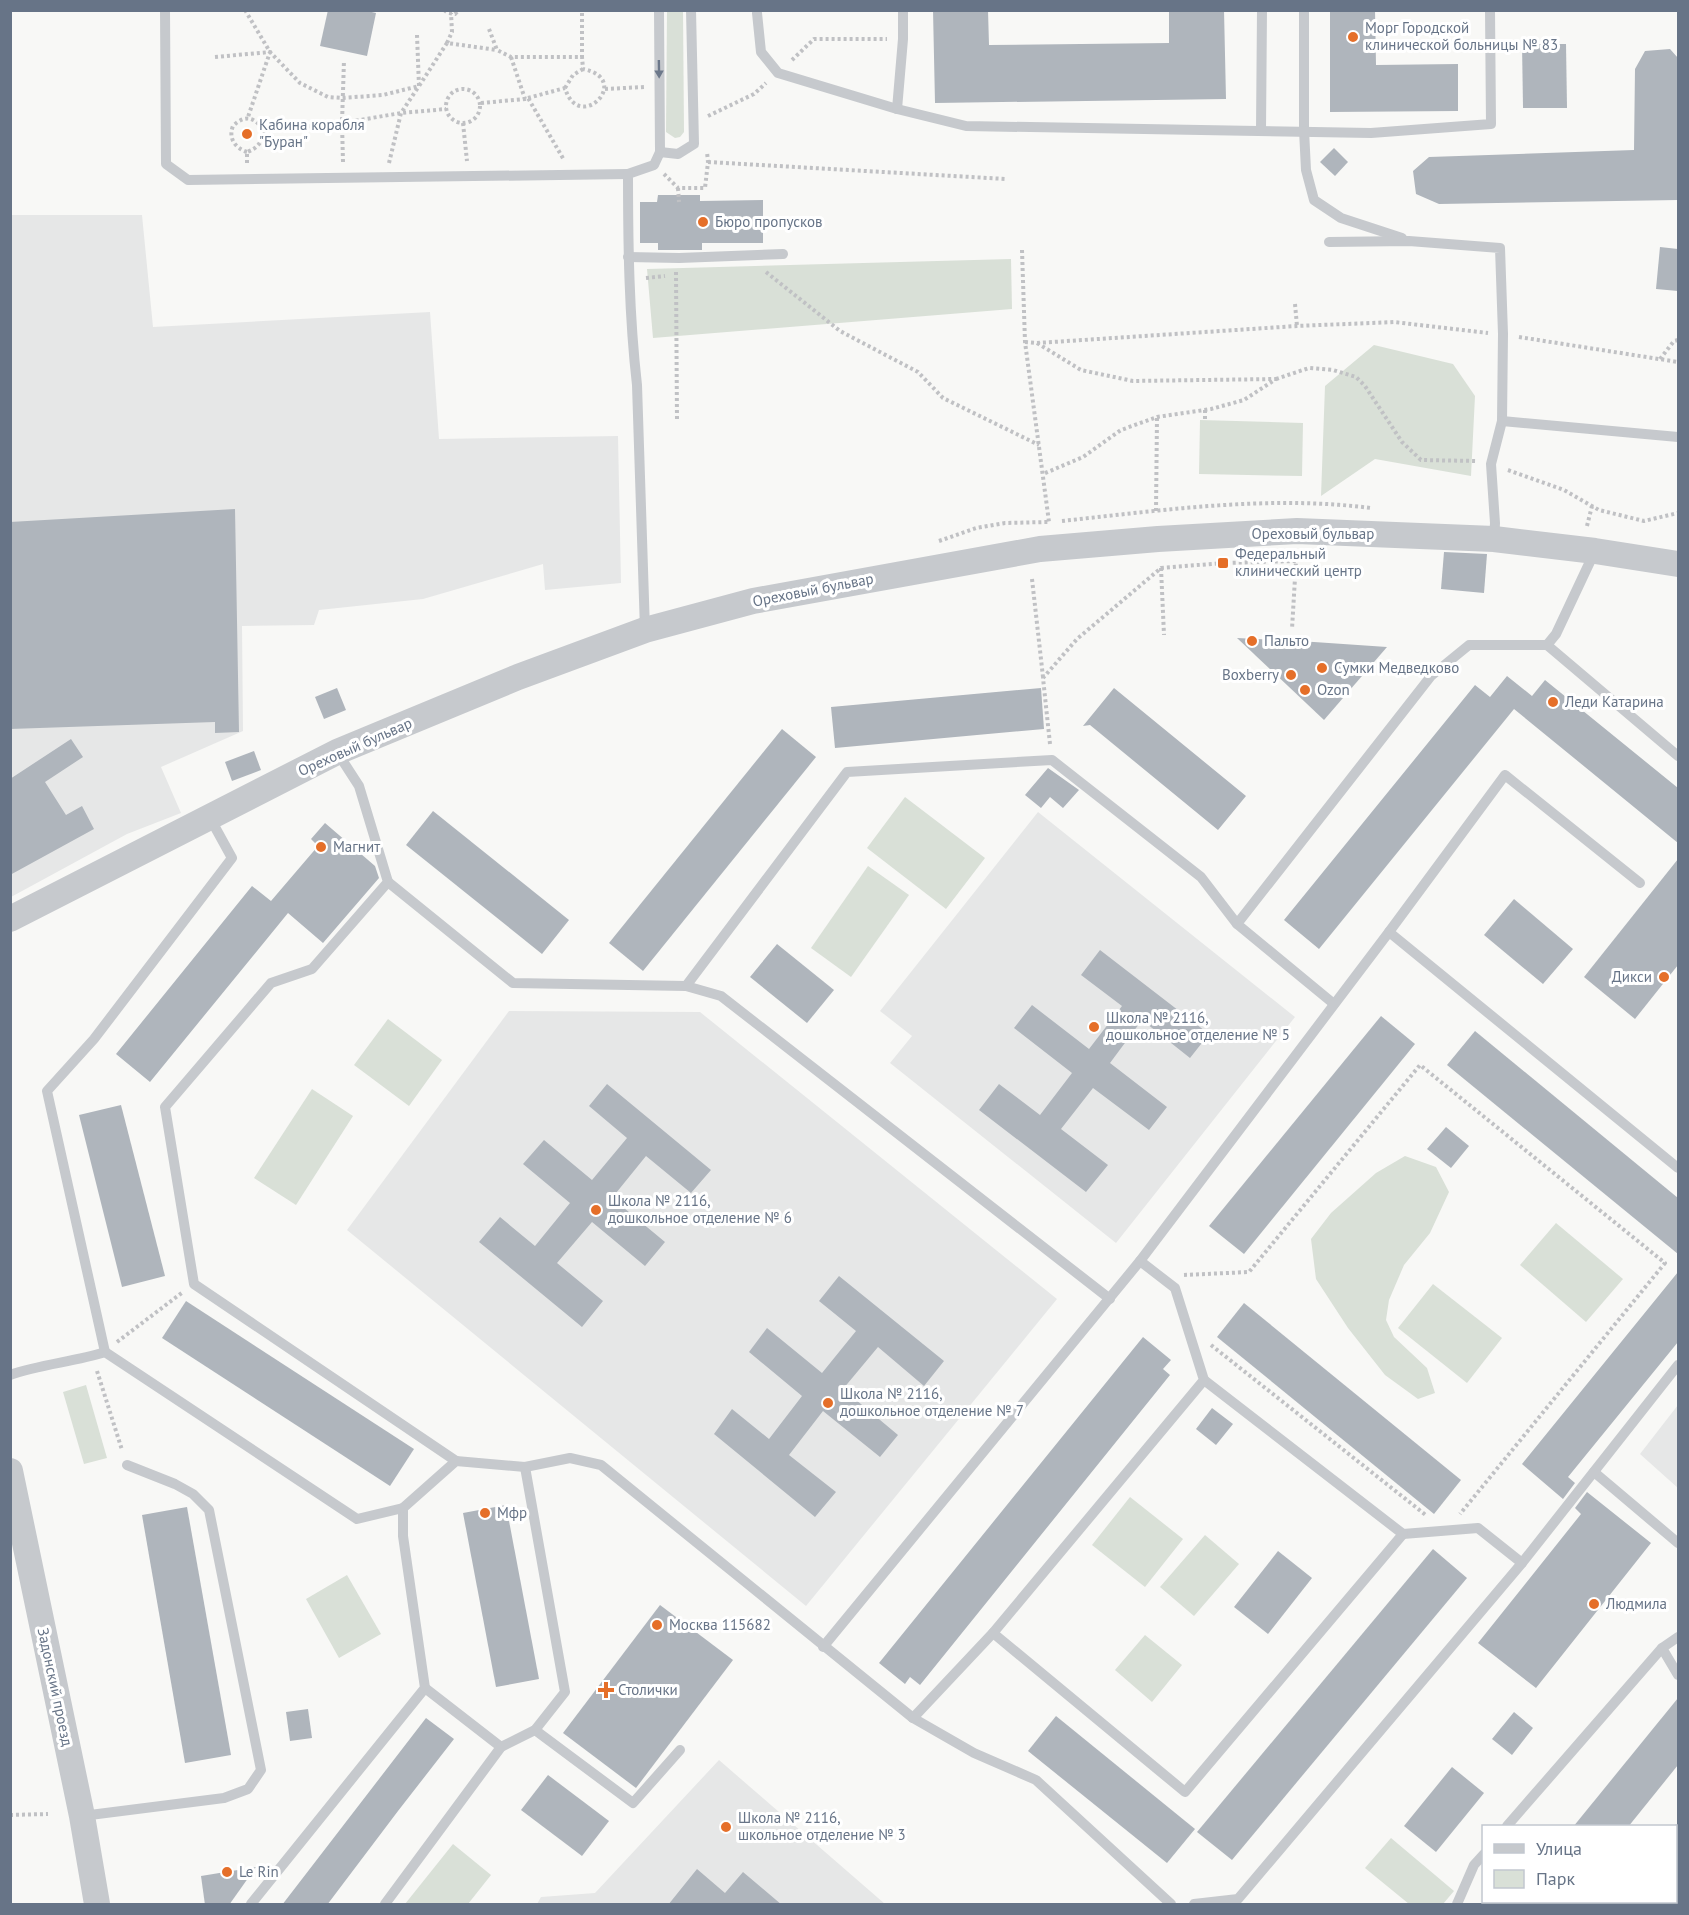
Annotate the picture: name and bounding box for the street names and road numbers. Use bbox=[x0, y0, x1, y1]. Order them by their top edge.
street label: Ореховый бульвар bbox=[1252, 524, 1374, 543]
street label: Ореховый бульвар bbox=[751, 568, 875, 611]
street label: Ореховый бульвар bbox=[295, 713, 415, 780]
street label: Задонский проезд bbox=[34, 1626, 77, 1748]

